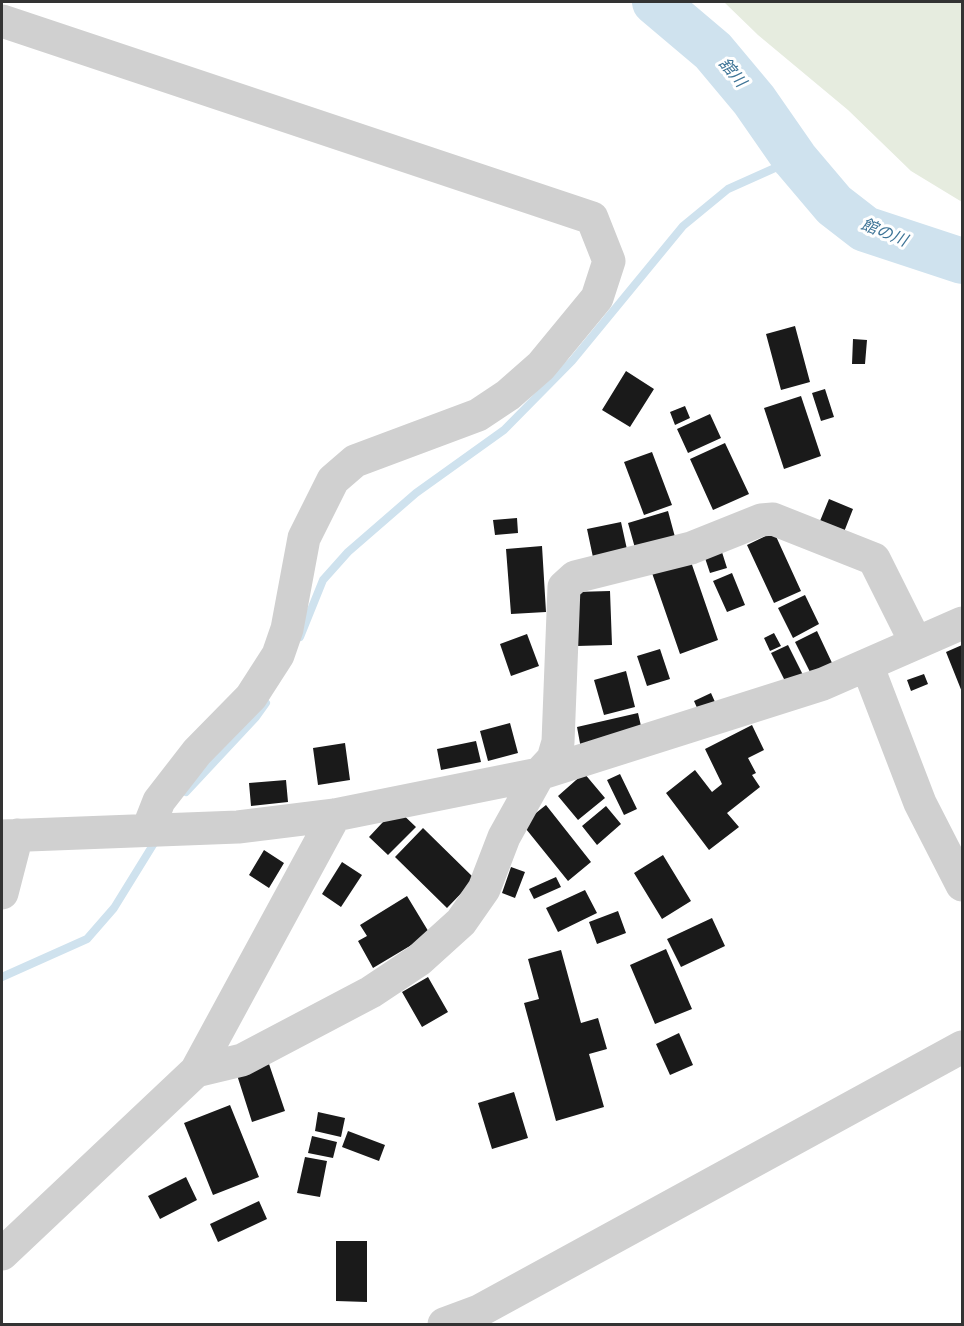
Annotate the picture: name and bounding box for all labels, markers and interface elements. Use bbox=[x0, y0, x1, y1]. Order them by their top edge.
water label: 舘川 bbox=[714, 55, 750, 91]
water label: 館の川 bbox=[858, 215, 910, 251]

